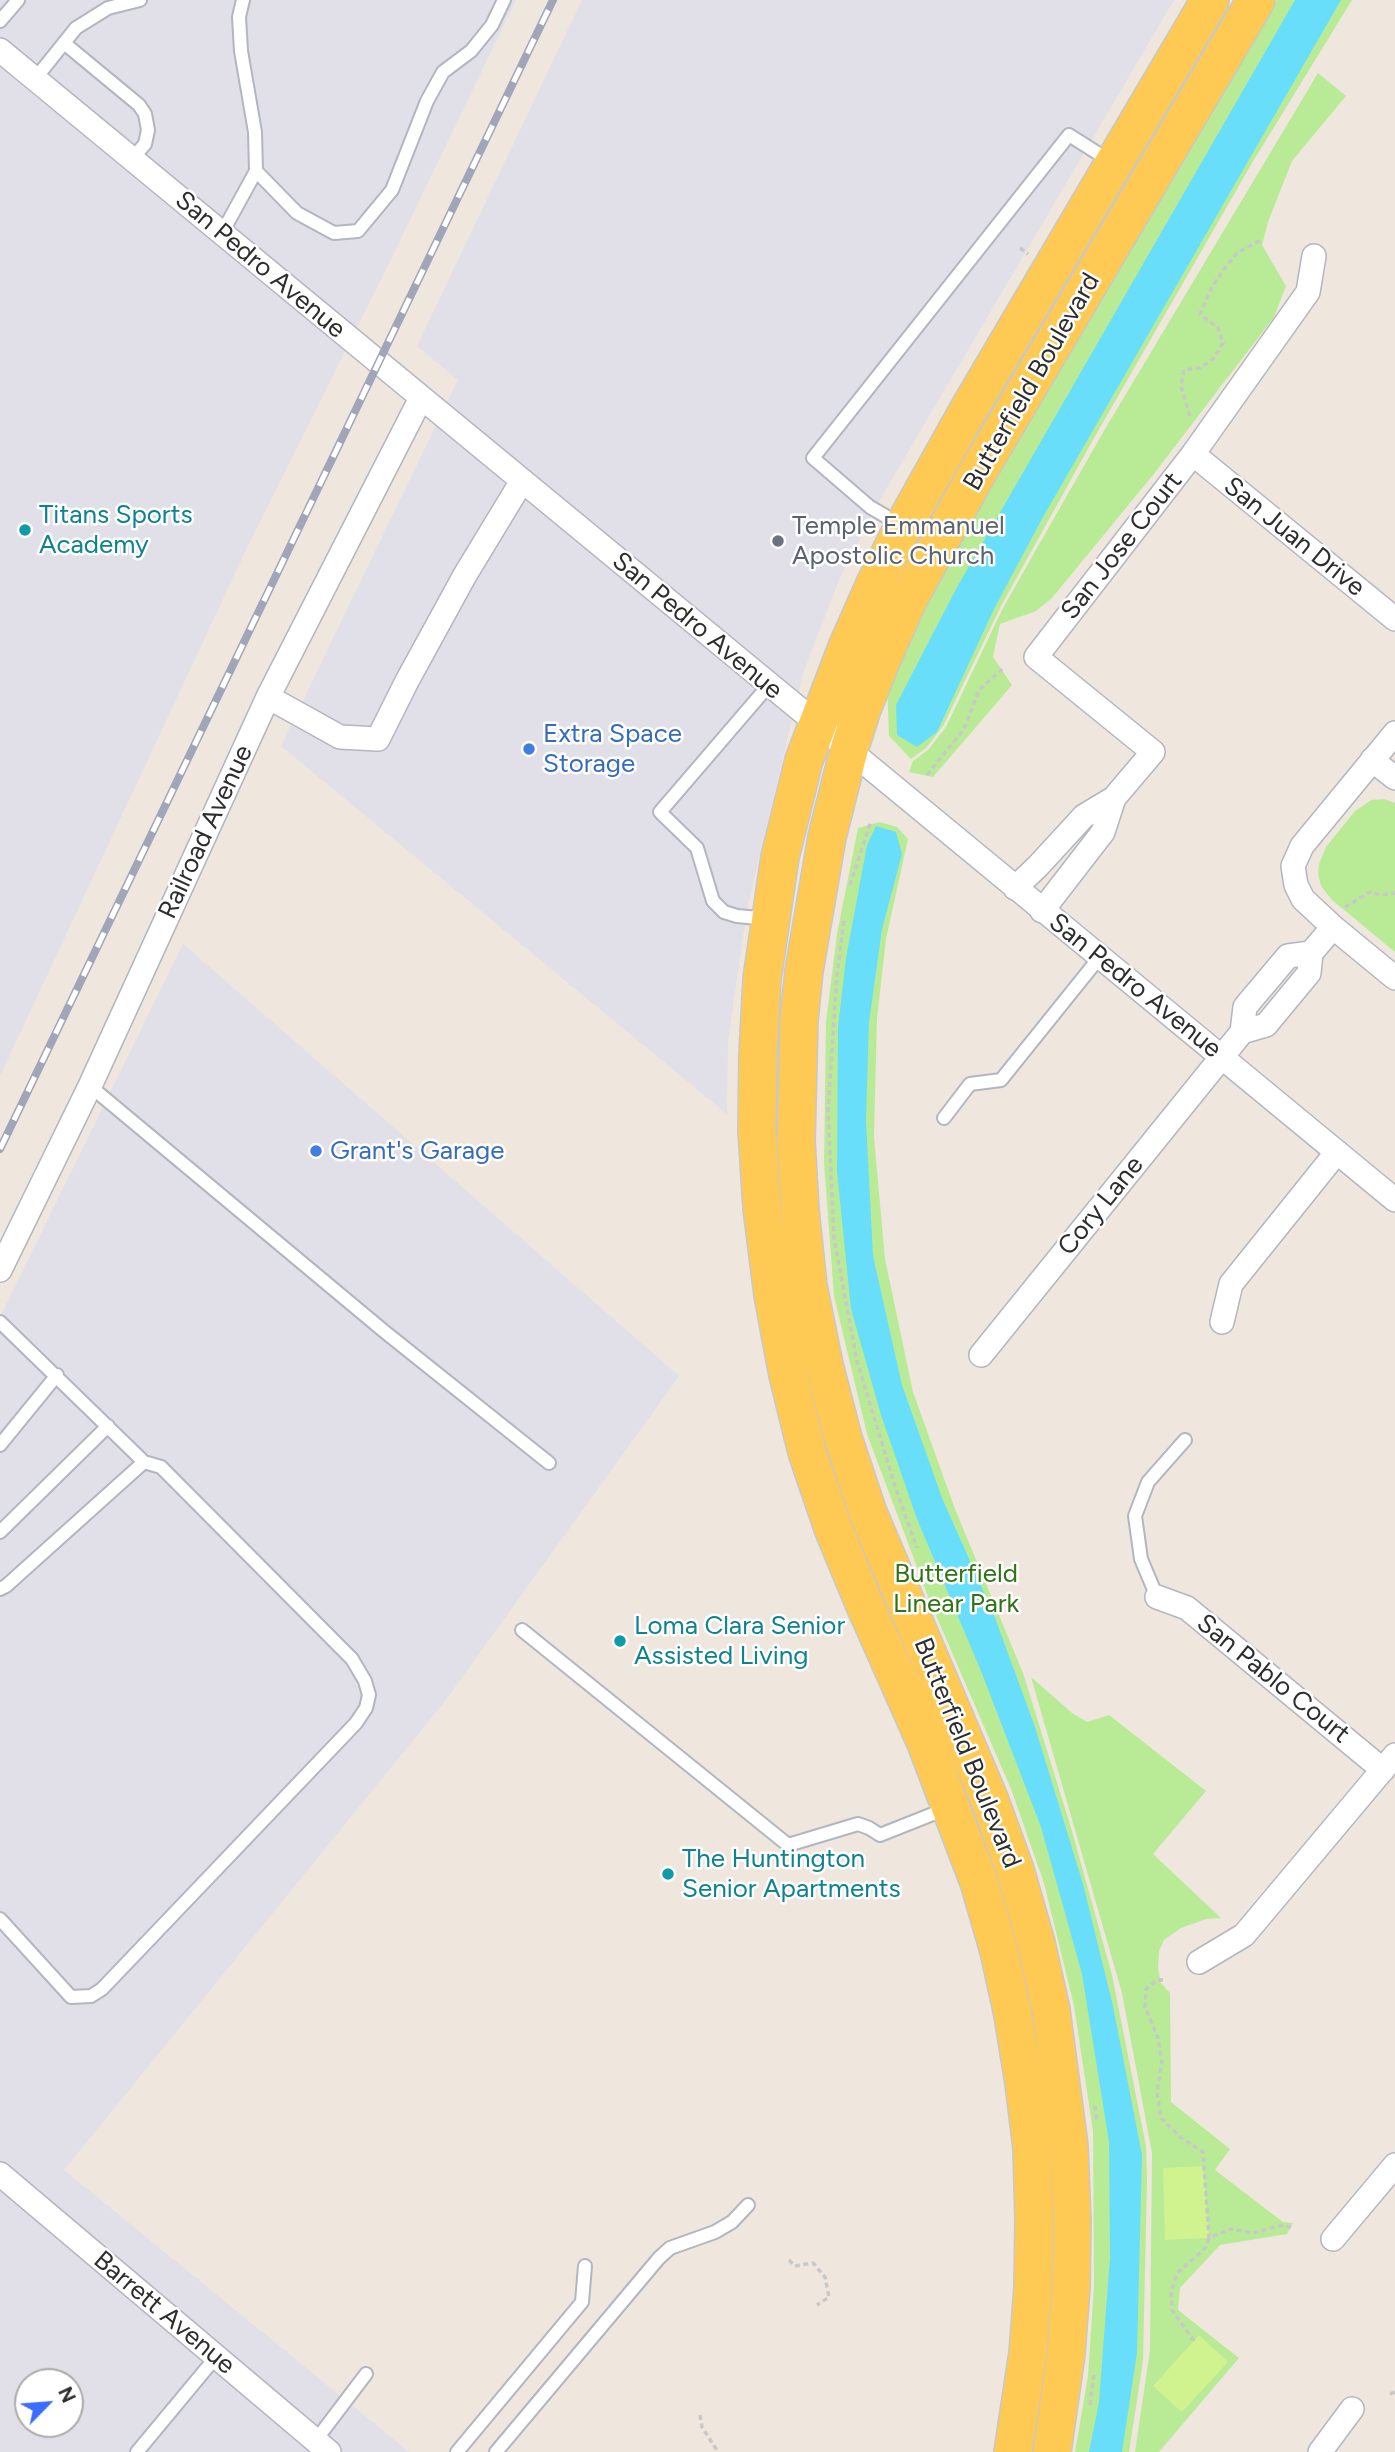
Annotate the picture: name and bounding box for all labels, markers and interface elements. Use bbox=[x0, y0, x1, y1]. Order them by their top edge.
street label: San Pedro Avenue bbox=[169, 185, 351, 345]
street label: Butterfield Boulevard bbox=[957, 268, 1107, 496]
street label: San Jose Court bbox=[1055, 466, 1189, 626]
street label: San Juan Drive bbox=[1217, 471, 1371, 603]
place label: Titans Sports Academy bbox=[39, 499, 193, 560]
place label: Temple Emmanuel Apostolic Church bbox=[792, 510, 1005, 572]
marker: Titans Sports Academy bbox=[17, 522, 33, 538]
marker: Temple Emmanuel Apostolic Church bbox=[770, 533, 786, 549]
street label: San Pedro Avenue bbox=[606, 546, 788, 706]
place label: Extra Space Storage bbox=[543, 718, 682, 780]
street label: Railroad Avenue bbox=[152, 740, 260, 924]
marker: Extra Space Storage bbox=[521, 741, 537, 757]
street label: San Pedro Avenue bbox=[1043, 907, 1227, 1065]
place label: Grant's Garage bbox=[330, 1135, 504, 1167]
marker: Grant's Garage bbox=[308, 1143, 324, 1159]
street label: Cory Lane bbox=[1052, 1150, 1150, 1262]
park label: Butterfield Linear Park bbox=[893, 1558, 1019, 1620]
street label: San Pablo Court bbox=[1190, 1608, 1356, 1750]
place label: Loma Clara Senior Assisted Living bbox=[634, 1610, 845, 1672]
marker: Loma Clara Senior Assisted Living bbox=[612, 1633, 628, 1649]
street label: Butterfield Boulevard bbox=[907, 1633, 1027, 1873]
place label: The Huntington Senior Apartments bbox=[682, 1843, 901, 1904]
marker: The Huntington Senior Apartments bbox=[660, 1866, 676, 1882]
street label: Barrett Avenue bbox=[87, 2245, 241, 2381]
north arrow bbox=[14, 2368, 84, 2438]
text: N bbox=[53, 2383, 80, 2406]

